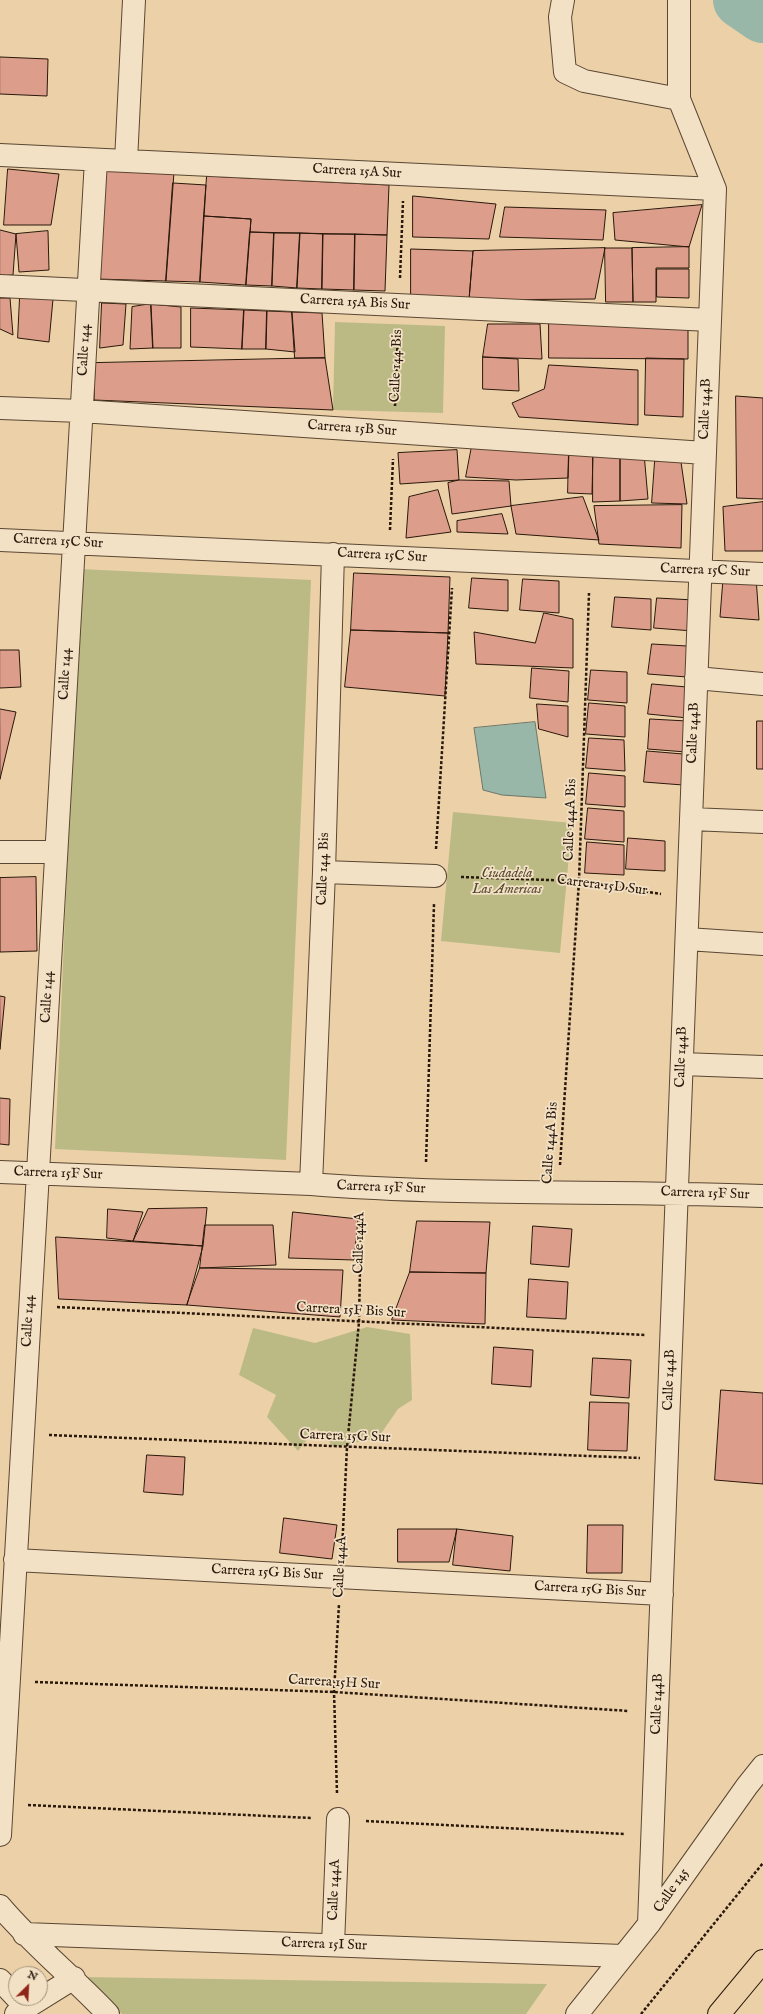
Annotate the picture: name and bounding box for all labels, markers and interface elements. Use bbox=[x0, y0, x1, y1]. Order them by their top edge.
street label: Carrera 15A Sur bbox=[312, 161, 402, 183]
street label: Carrera 15A Bis Sur bbox=[299, 292, 411, 314]
street label: Calle 144 bbox=[75, 324, 95, 376]
street label: Calle 144 Bis bbox=[387, 329, 407, 403]
street label: Calle 144B bbox=[697, 378, 715, 440]
street label: Carrera 15B Sur bbox=[307, 418, 397, 440]
street label: Carrera 15C Sur bbox=[13, 531, 103, 553]
street label: Carrera 15C Sur bbox=[337, 545, 427, 567]
street label: Carrera 15C Sur bbox=[660, 561, 750, 581]
street label: Calle 144 bbox=[56, 648, 76, 700]
street label: Calle 144B bbox=[685, 702, 703, 764]
street label: Calle 144A Bis bbox=[561, 778, 581, 862]
street label: Calle 144 Bis bbox=[314, 832, 334, 906]
park label: Ciudadela Las Americas bbox=[472, 866, 542, 898]
street label: Carrera 15D Sur bbox=[556, 872, 648, 900]
street label: Calle 144 bbox=[38, 971, 58, 1023]
street label: Calle 144B bbox=[673, 1026, 691, 1088]
street label: Calle 144A Bis bbox=[540, 1101, 562, 1185]
street label: Carrera 15F Sur bbox=[13, 1164, 103, 1184]
street label: Carrera 15F Sur bbox=[336, 1178, 426, 1198]
street label: Carrera 15F Sur bbox=[660, 1184, 750, 1204]
street label: Calle 144A bbox=[351, 1212, 369, 1274]
street label: Calle 144 bbox=[19, 1295, 39, 1347]
street label: Carrera 15F Bis Sur bbox=[296, 1300, 406, 1322]
street label: Calle 144B bbox=[661, 1349, 679, 1411]
street label: Carrera 15G Sur bbox=[299, 1427, 391, 1447]
street label: Calle 144A bbox=[331, 1536, 351, 1598]
street label: Carrera 15G Bis Sur bbox=[211, 1562, 323, 1584]
street label: Carrera 15G Bis Sur bbox=[534, 1579, 646, 1601]
street label: Carrera 15H Sur bbox=[288, 1672, 380, 1694]
street label: Calle 144B bbox=[649, 1673, 667, 1735]
street label: Calle 144A bbox=[326, 1859, 344, 1921]
street label: Calle 145 bbox=[651, 1866, 693, 1916]
street label: Carrera 15I Sur bbox=[281, 1935, 367, 1955]
north arrow bbox=[8, 1966, 48, 2006]
text: N bbox=[25, 1968, 40, 1984]

